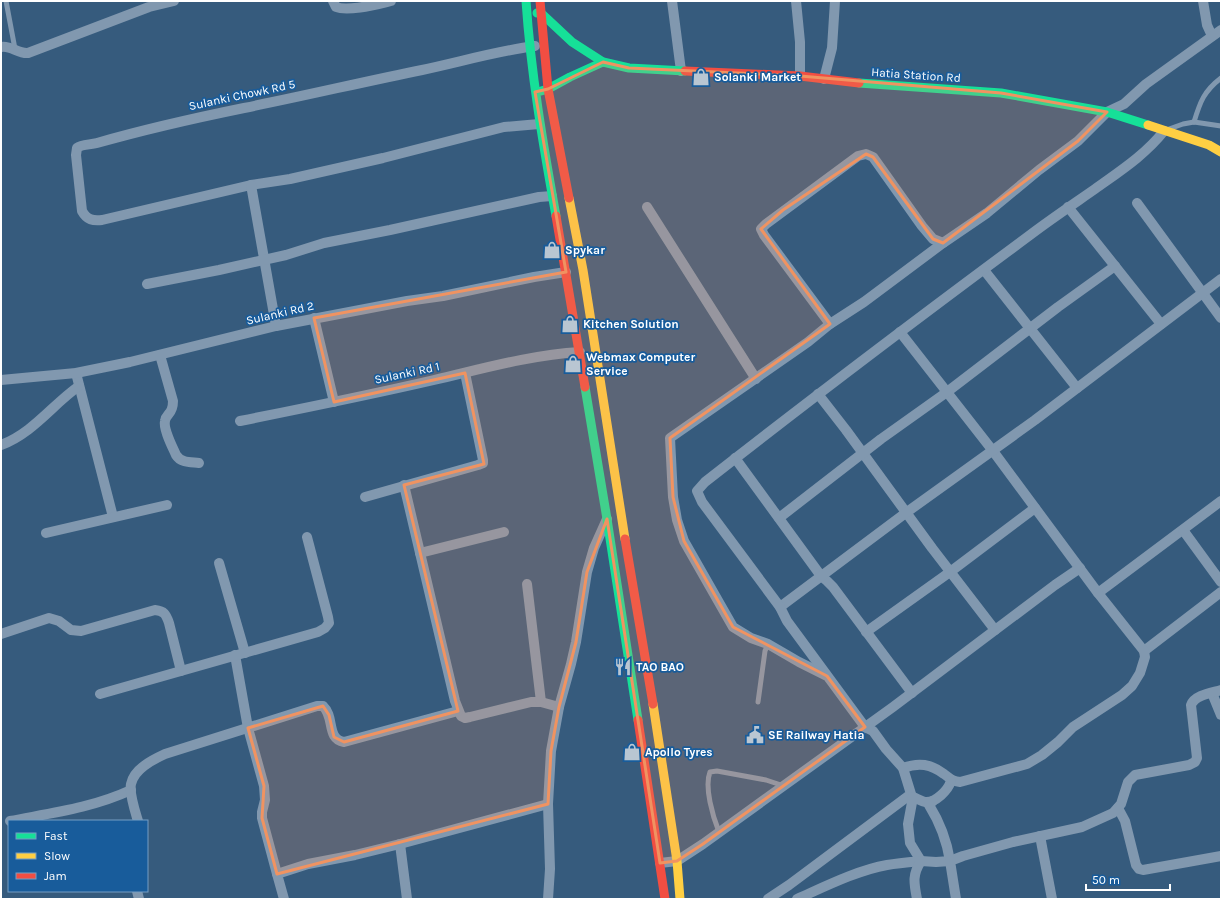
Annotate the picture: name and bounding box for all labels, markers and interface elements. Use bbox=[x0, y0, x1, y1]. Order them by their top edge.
street label: Hatia Station Rd bbox=[871, 65, 961, 85]
shop icon: Solanki Market bbox=[691, 67, 711, 87]
place label: Solanki Market bbox=[714, 70, 801, 84]
street label: Sulanki Chowk Rd 5 bbox=[187, 77, 297, 113]
shop icon: Spykar bbox=[542, 240, 562, 260]
place label: Spykar bbox=[565, 243, 605, 257]
street label: Sulanki Rd 2 bbox=[245, 298, 315, 328]
shop icon: Kitchen Solution bbox=[560, 314, 580, 334]
place label: Kitchen Solution bbox=[583, 317, 679, 331]
place label: Webmax Computer Service bbox=[586, 350, 695, 378]
shop icon: Webmax Computer Service bbox=[563, 354, 583, 374]
street label: Sulanki Rd 1 bbox=[373, 359, 441, 387]
restaurant icon: TAO BAO bbox=[613, 657, 633, 677]
place label: TAO BAO bbox=[636, 660, 684, 674]
public building icon: SE Railway Hatia bbox=[745, 725, 765, 745]
place label: SE Railway Hatia bbox=[768, 728, 864, 742]
shop icon: Apollo Tyres bbox=[622, 742, 642, 762]
place label: Apollo Tyres bbox=[645, 745, 713, 759]
legend bbox=[8, 820, 148, 892]
text: Fast bbox=[44, 829, 68, 843]
text: Slow bbox=[44, 849, 70, 863]
scale bar bbox=[1086, 866, 1170, 892]
text: Jam bbox=[44, 869, 67, 883]
text: 50 m bbox=[1092, 873, 1120, 887]

